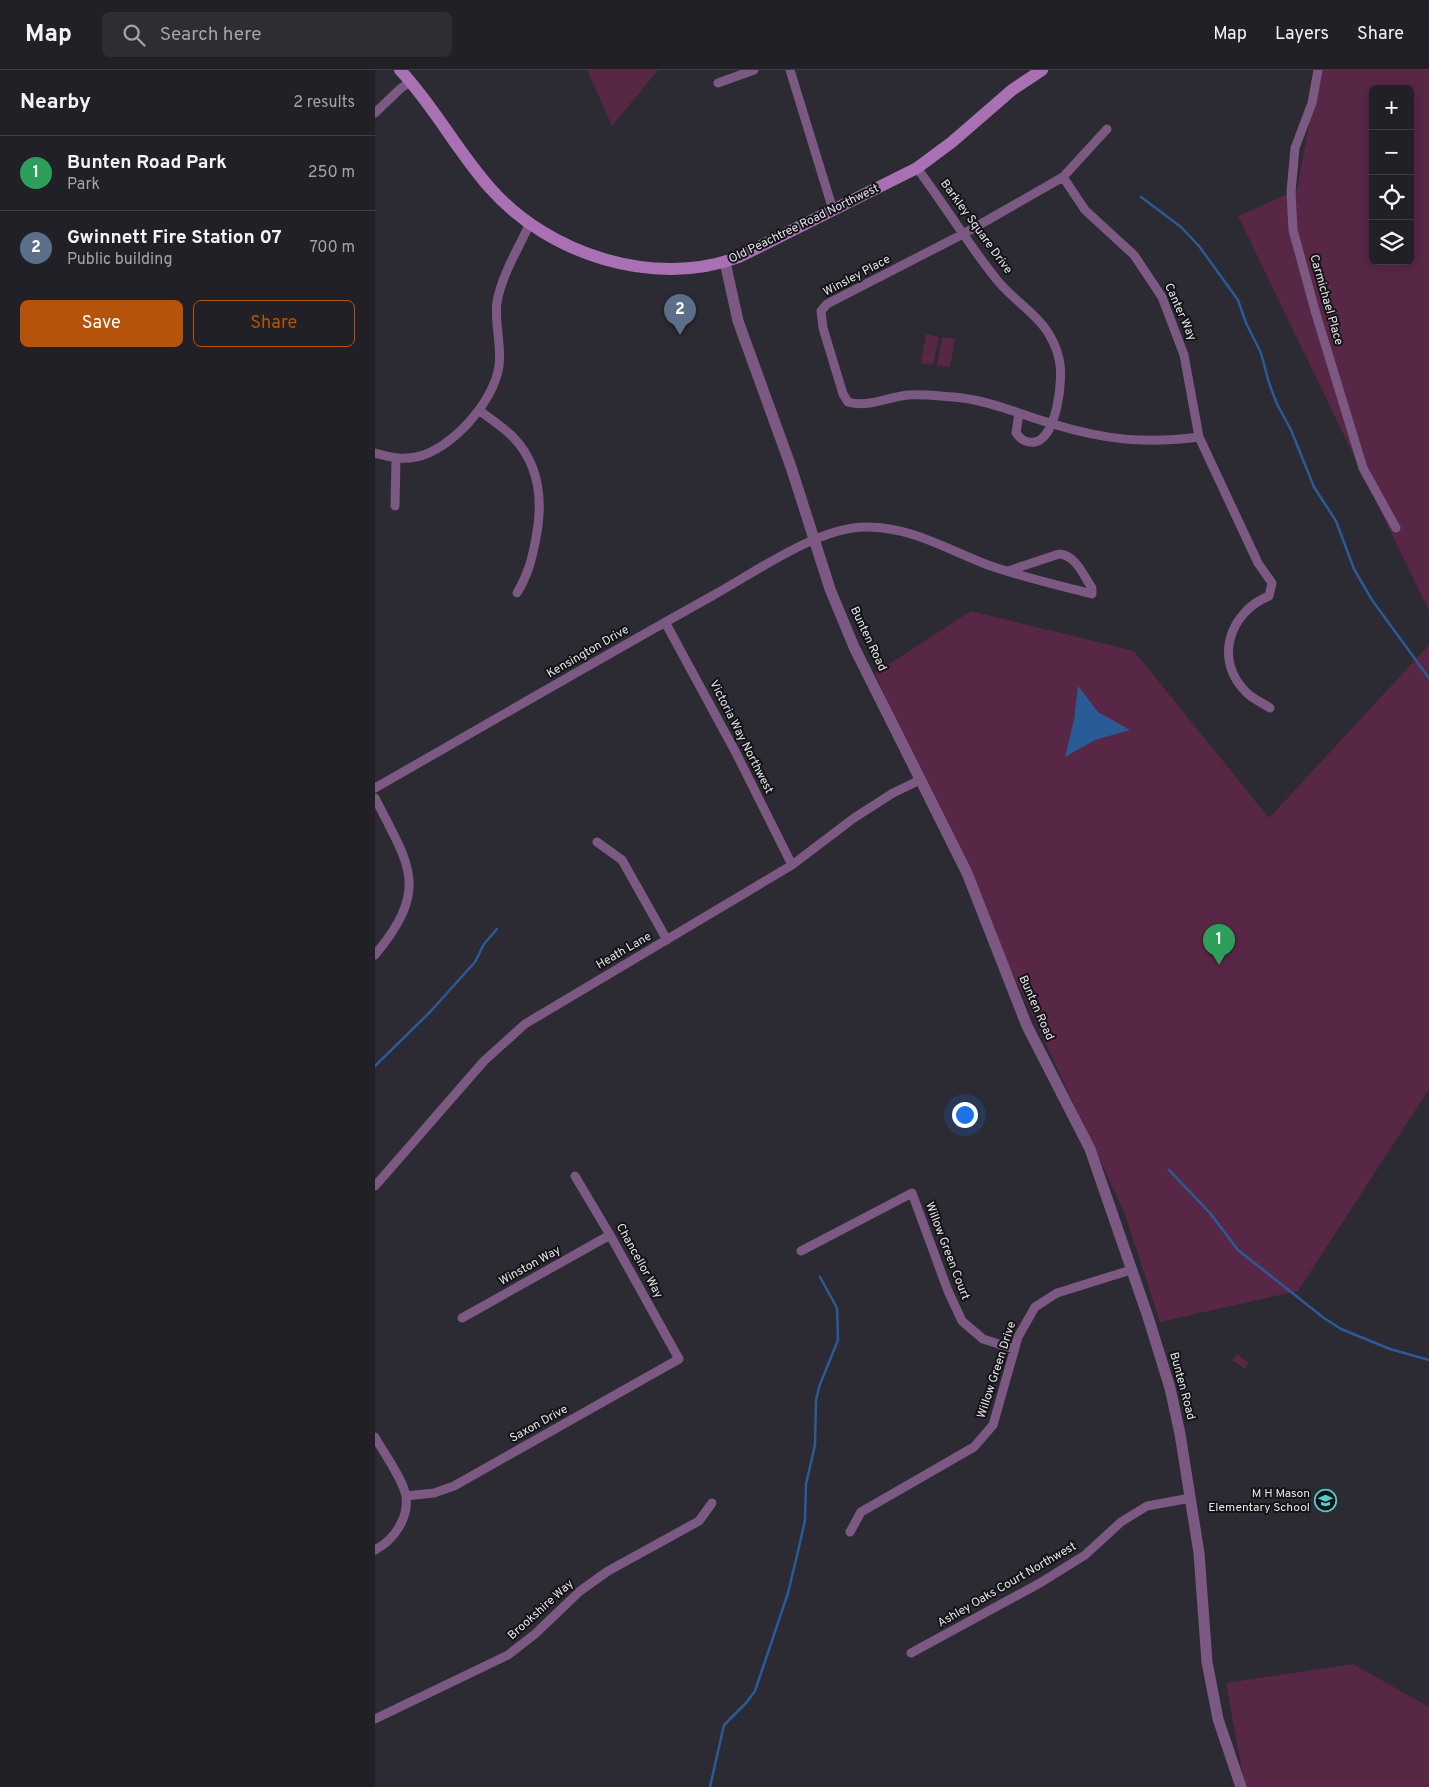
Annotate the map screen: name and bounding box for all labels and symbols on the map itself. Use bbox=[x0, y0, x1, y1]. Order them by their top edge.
street label: Barkley Square Drive bbox=[936, 177, 1016, 277]
street label: Old Peachtree Road Northwest bbox=[726, 181, 882, 267]
street label: Winsley Place bbox=[821, 252, 893, 300]
street label: Carmichael Place bbox=[1305, 253, 1347, 347]
street label: Canter Way bbox=[1160, 281, 1200, 343]
pin: 2 bbox=[664, 294, 696, 335]
street label: Bunten Road bbox=[846, 604, 890, 674]
street label: Kensington Drive bbox=[544, 622, 632, 682]
street label: Victoria Way Northwest bbox=[705, 678, 777, 796]
pin: 1 bbox=[1203, 924, 1235, 965]
street label: Heath Lane bbox=[593, 929, 655, 973]
street label: Bunten Road bbox=[1015, 973, 1057, 1043]
your location bbox=[952, 1102, 978, 1128]
street label: Willow Green Court bbox=[921, 1200, 973, 1302]
street label: Chancellor Way bbox=[612, 1221, 666, 1301]
street label: Winston Way bbox=[496, 1242, 564, 1290]
street label: Willow Green Drive bbox=[974, 1319, 1020, 1421]
street label: Bunten Road bbox=[1165, 1350, 1199, 1422]
street label: Saxon Drive bbox=[507, 1401, 571, 1447]
place label: M H Mason Elementary School bbox=[1208, 1486, 1310, 1516]
school or university icon: M H Mason Elementary School bbox=[1314, 1489, 1338, 1513]
street label: Ashley Oaks Court Northwest bbox=[935, 1539, 1079, 1631]
street label: Brookshire Way bbox=[505, 1576, 577, 1644]

